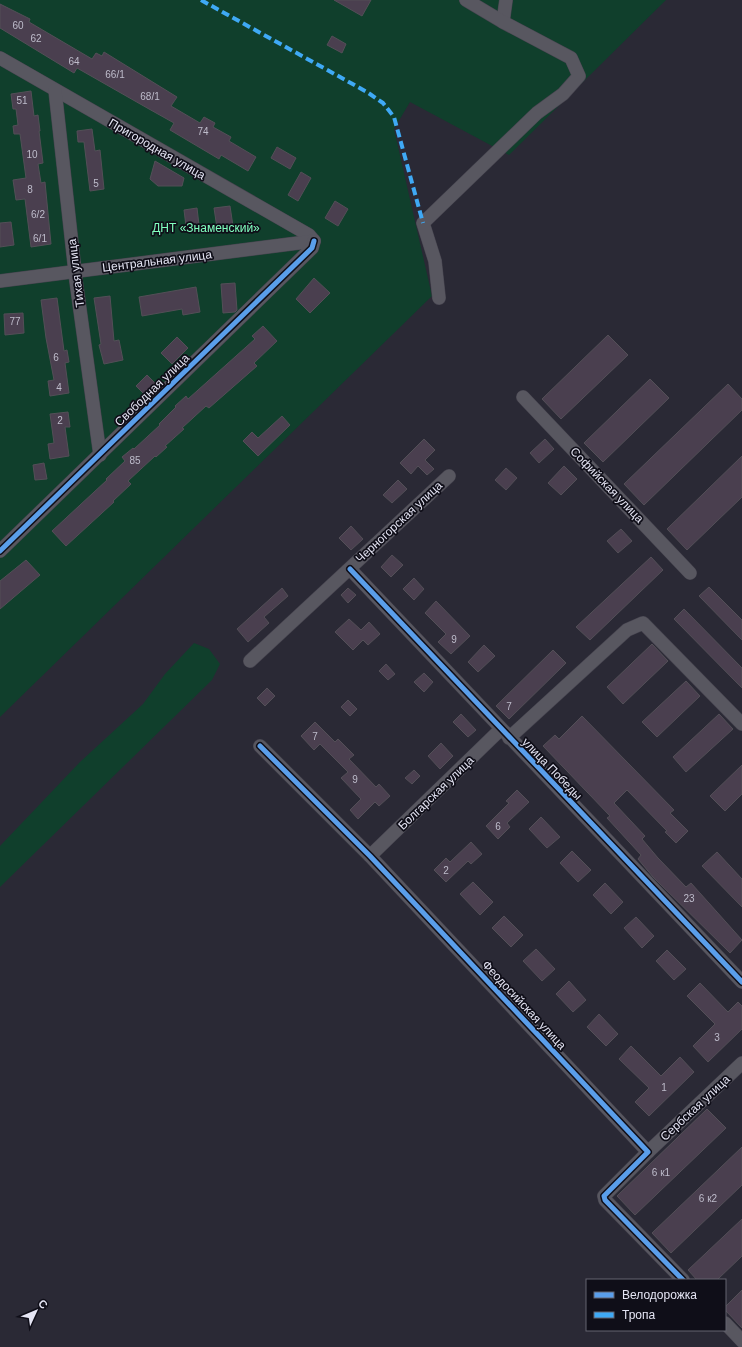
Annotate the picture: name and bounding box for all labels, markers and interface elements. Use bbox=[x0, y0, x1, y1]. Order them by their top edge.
house number: 60 bbox=[12, 20, 24, 31]
house number: 62 bbox=[30, 33, 42, 44]
house number: 64 bbox=[68, 56, 80, 67]
house number: 66/1 bbox=[105, 69, 125, 80]
house number: 68/1 bbox=[140, 91, 160, 102]
house number: 51 bbox=[16, 95, 28, 106]
street label: Пригородная улица bbox=[106, 116, 208, 182]
house number: 74 bbox=[197, 126, 209, 137]
house number: 10 bbox=[26, 149, 38, 160]
house number: 5 bbox=[93, 178, 99, 189]
house number: 8 bbox=[27, 184, 33, 195]
house number: 6/2 bbox=[31, 209, 45, 220]
park label: ДНТ «Знаменский» bbox=[152, 221, 260, 235]
house number: 6/1 bbox=[33, 233, 47, 244]
street label: Тихая улица bbox=[65, 238, 87, 308]
street label: Центральная улица bbox=[101, 247, 213, 275]
house number: 77 bbox=[9, 316, 21, 327]
street label: Свободная улица bbox=[112, 351, 192, 429]
house number: 6 bbox=[53, 352, 59, 363]
house number: 4 bbox=[56, 382, 62, 393]
house number: 2 bbox=[57, 415, 63, 426]
street label: Софийская улица bbox=[567, 444, 647, 526]
house number: 85 bbox=[129, 455, 141, 466]
street label: Черногорская улица bbox=[353, 478, 445, 566]
house number: 9 bbox=[451, 634, 457, 645]
house number: 7 bbox=[506, 701, 512, 712]
house number: 7 bbox=[312, 731, 318, 742]
street label: улица Победы bbox=[519, 735, 585, 803]
street label: Болгарская улица bbox=[395, 753, 477, 833]
house number: 9 bbox=[352, 774, 358, 785]
house number: 6 bbox=[495, 821, 501, 832]
house number: 2 bbox=[443, 865, 449, 876]
house number: 23 bbox=[683, 893, 695, 904]
street label: Феодосийская улица bbox=[479, 958, 569, 1053]
house number: 3 bbox=[714, 1032, 720, 1043]
street label: Сербская улица bbox=[657, 1072, 733, 1144]
house number: 1 bbox=[661, 1082, 667, 1093]
house number: 6 к1 bbox=[652, 1167, 671, 1178]
house number: 6 к2 bbox=[699, 1193, 718, 1204]
legend bbox=[586, 1279, 726, 1331]
text: Велодорожка bbox=[622, 1288, 697, 1302]
north arrow bbox=[16, 1291, 56, 1331]
text: С bbox=[36, 1297, 50, 1311]
text: Тропа bbox=[622, 1308, 656, 1322]

